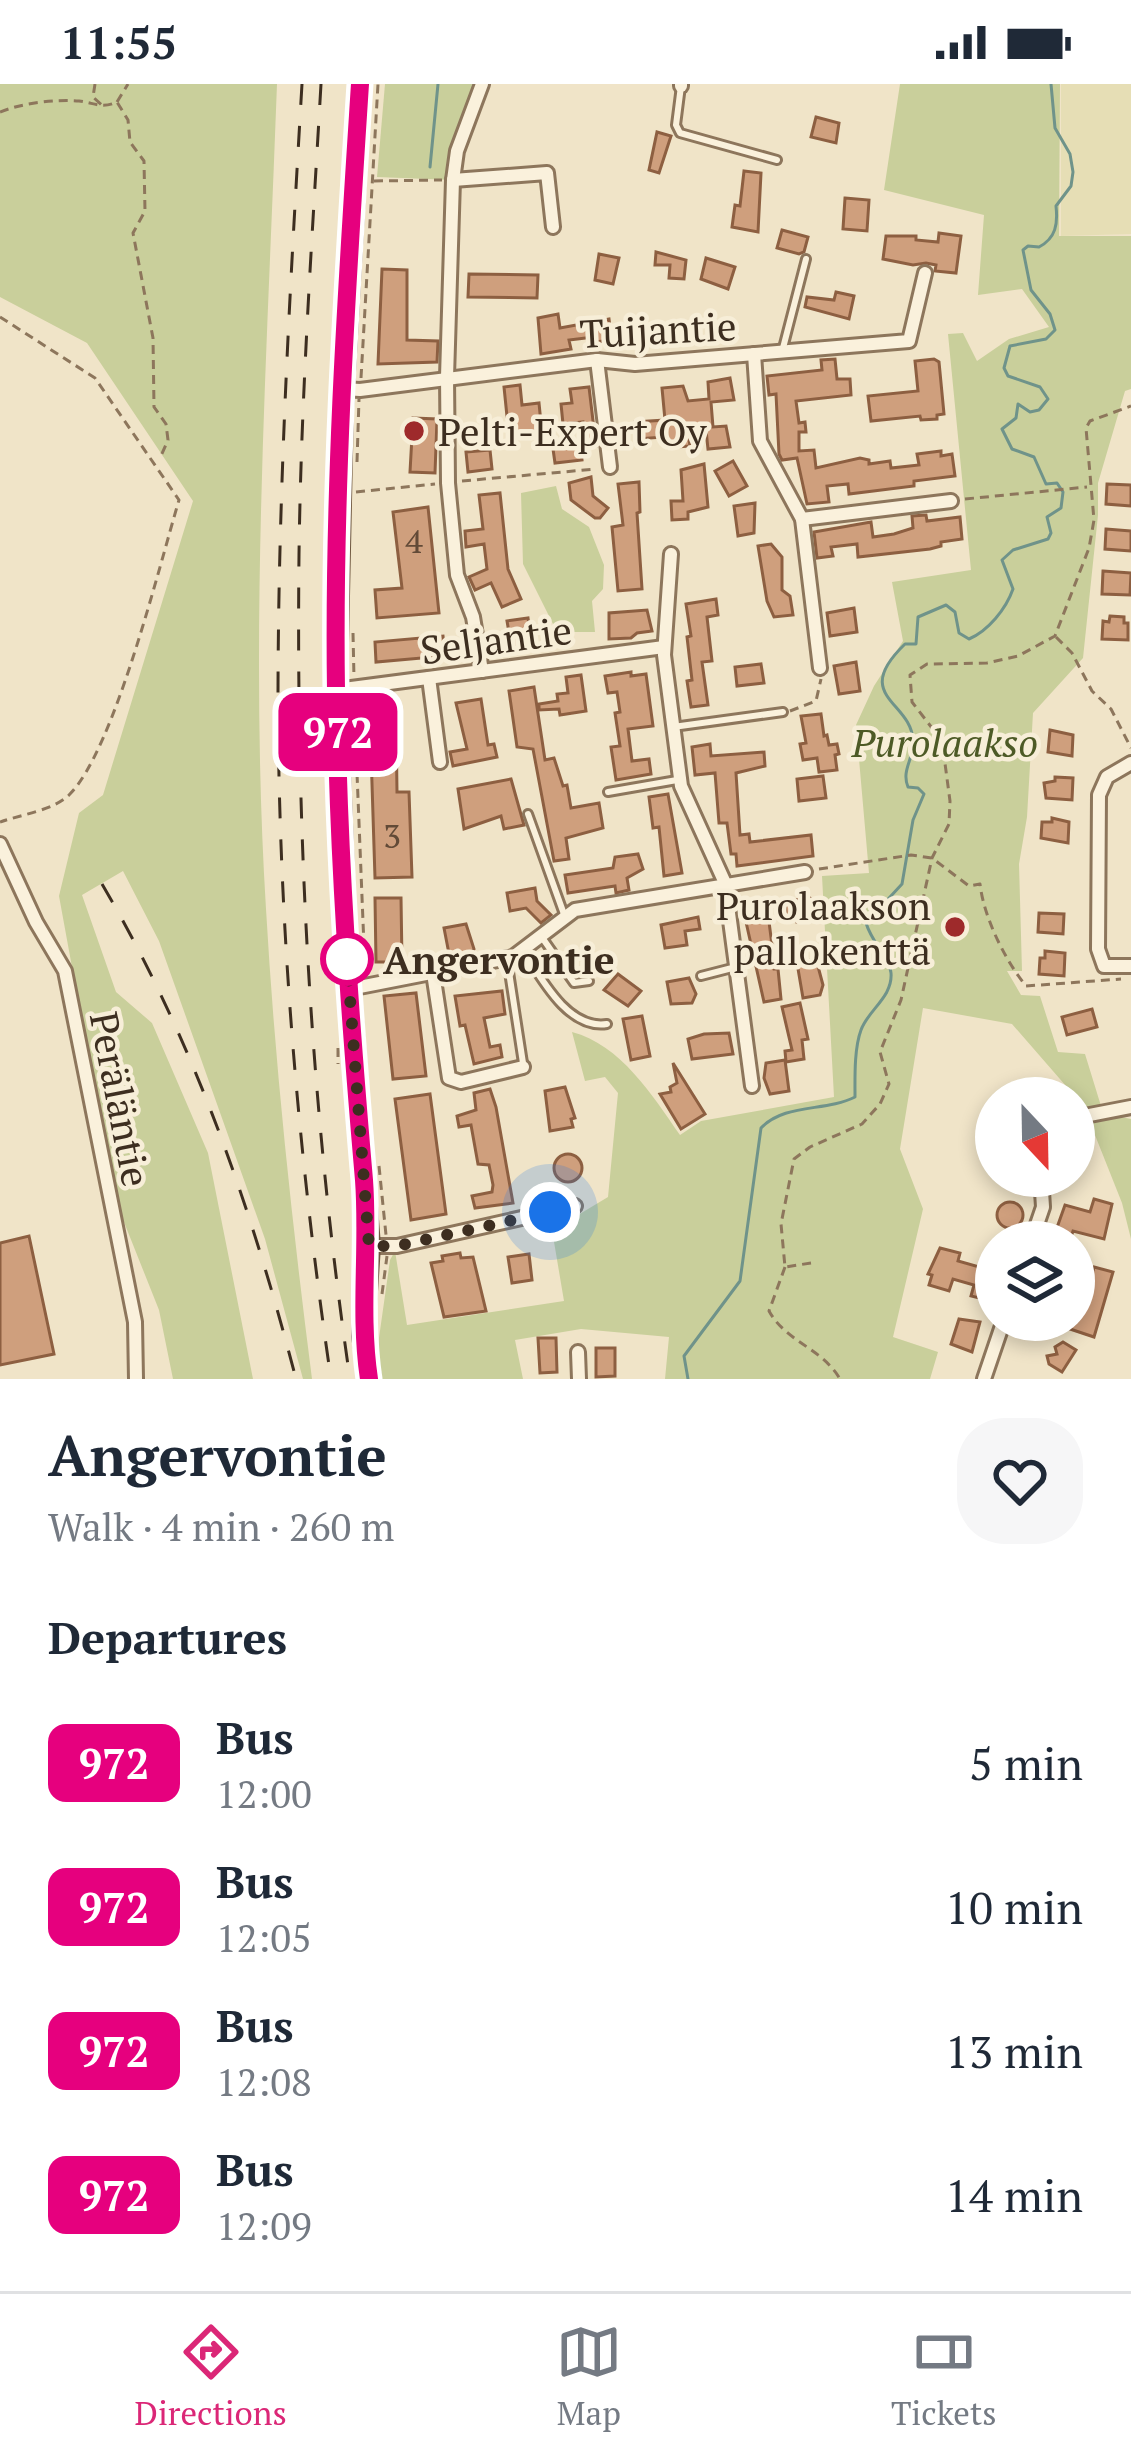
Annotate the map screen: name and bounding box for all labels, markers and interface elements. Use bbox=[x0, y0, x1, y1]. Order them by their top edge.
text: 11:55 bbox=[60, 12, 177, 72]
street label: Tuijantie bbox=[578, 299, 738, 359]
place label: Pelti-Expert Oy bbox=[438, 405, 708, 457]
marker: Pelti-Expert Oy bbox=[401, 418, 427, 444]
house number: 4 bbox=[405, 519, 423, 562]
street label: Seljantie bbox=[417, 603, 575, 675]
line badge: 972 bbox=[269, 693, 407, 771]
text: 972 bbox=[302, 704, 374, 760]
park label: Purolaakso bbox=[851, 716, 1038, 768]
house number: 3 bbox=[383, 814, 401, 857]
place label: Purolaakson pallokenttä bbox=[716, 879, 931, 976]
marker: Purolaakson pallokenttä bbox=[942, 914, 968, 940]
place label: Angervontie bbox=[383, 933, 615, 985]
marker: Angervontie bbox=[322, 934, 372, 984]
street label: Peräläntie bbox=[79, 1007, 163, 1191]
north arrow bbox=[975, 1077, 1095, 1197]
map controls bbox=[975, 1077, 1095, 1341]
your location bbox=[520, 1182, 580, 1242]
button: layers bbox=[975, 1221, 1095, 1341]
text: Angervontie bbox=[48, 1417, 387, 1492]
button: heart bbox=[957, 1418, 1083, 1544]
text: Walk · 4 min · 260 m bbox=[48, 1500, 394, 1552]
text: Departures bbox=[48, 1607, 287, 1667]
text: Bus bbox=[216, 1707, 294, 1767]
text: 5 min bbox=[969, 1733, 1083, 1793]
text: 972 bbox=[78, 1735, 150, 1791]
text: 12:00 bbox=[216, 1767, 312, 1819]
text: Bus bbox=[216, 1851, 294, 1911]
text: 10 min bbox=[945, 1877, 1083, 1937]
text: 972 bbox=[78, 1879, 150, 1935]
text: 12:05 bbox=[216, 1911, 312, 1963]
text: Bus bbox=[216, 1995, 294, 2055]
text: 13 min bbox=[945, 2021, 1083, 2081]
text: 972 bbox=[78, 2023, 150, 2079]
text: 12:08 bbox=[216, 2055, 312, 2107]
text: Bus bbox=[216, 2139, 294, 2199]
text: 14 min bbox=[945, 2165, 1083, 2225]
text: 972 bbox=[78, 2167, 150, 2223]
text: 12:09 bbox=[216, 2199, 312, 2251]
tab: Directions bbox=[135, 2319, 287, 2434]
tab: Map bbox=[556, 2319, 622, 2434]
tab: Tickets bbox=[891, 2319, 996, 2434]

